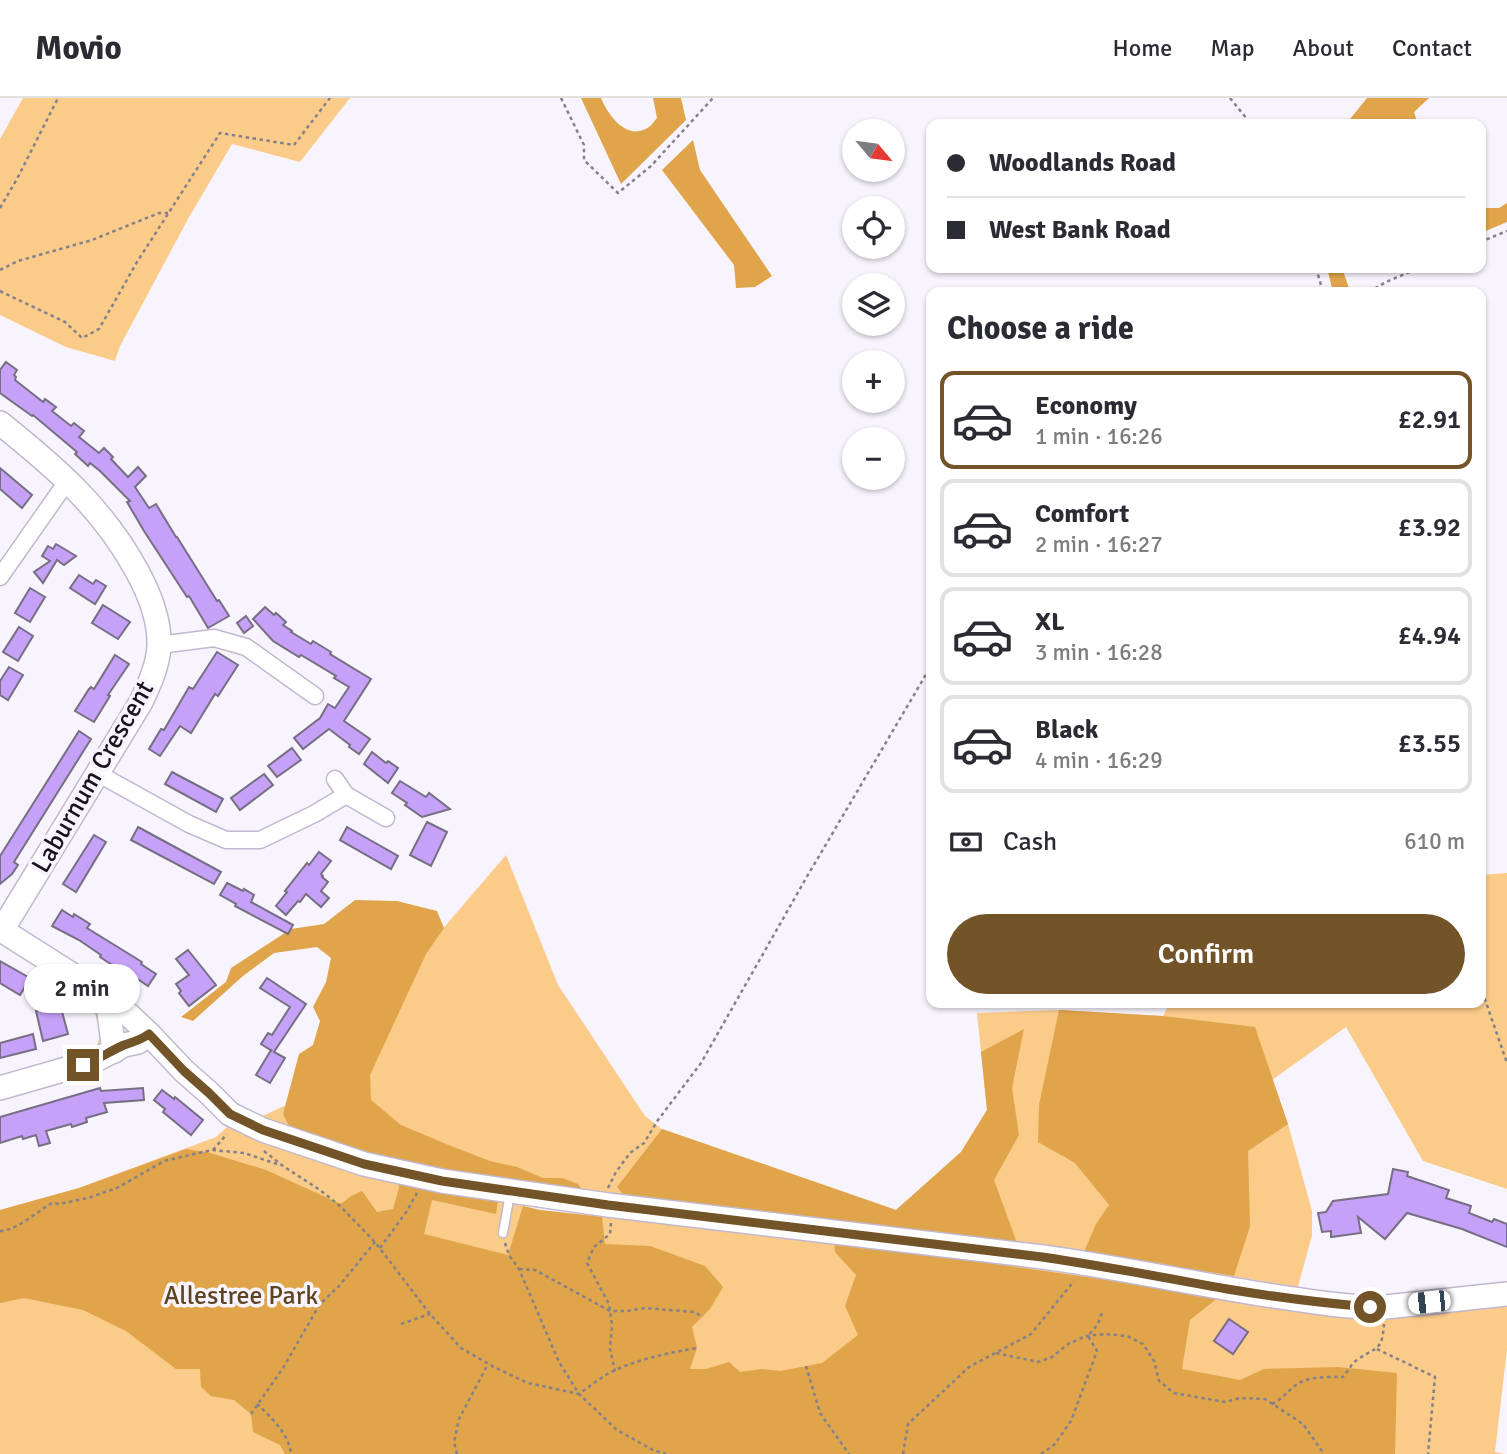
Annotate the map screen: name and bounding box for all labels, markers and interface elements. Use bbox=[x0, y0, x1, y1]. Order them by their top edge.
text: Movio bbox=[35, 28, 122, 69]
text: Home bbox=[1112, 33, 1172, 63]
text: Map bbox=[1210, 33, 1255, 63]
text: About bbox=[1293, 33, 1354, 63]
text: Contact bbox=[1392, 33, 1472, 63]
north arrow bbox=[842, 119, 905, 182]
map controls bbox=[842, 119, 905, 490]
text: Woodlands Road bbox=[989, 147, 1176, 179]
button: locate bbox=[842, 196, 905, 259]
text: West Bank Road bbox=[989, 214, 1171, 246]
button: layers bbox=[842, 273, 905, 336]
text: Choose a ride bbox=[947, 309, 1134, 348]
button: + bbox=[842, 350, 905, 413]
icon: car bbox=[951, 389, 1014, 452]
text: Economy bbox=[1035, 390, 1137, 422]
text: £2.91 bbox=[1398, 404, 1461, 436]
text: 1 min · 16:26 bbox=[1035, 422, 1163, 451]
button: − bbox=[842, 427, 905, 490]
icon: car bbox=[951, 497, 1014, 560]
text: Comfort bbox=[1035, 498, 1129, 530]
text: £3.92 bbox=[1398, 512, 1461, 544]
text: 2 min · 16:27 bbox=[1035, 530, 1163, 559]
icon: car bbox=[951, 605, 1014, 668]
text: XL bbox=[1035, 606, 1065, 638]
text: £4.94 bbox=[1398, 620, 1461, 652]
text: 3 min · 16:28 bbox=[1035, 638, 1163, 667]
street label: Laburnum Crescent bbox=[25, 675, 161, 879]
icon: car bbox=[951, 713, 1014, 776]
text: Black bbox=[1035, 714, 1098, 746]
text: £3.55 bbox=[1398, 728, 1461, 760]
text: 4 min · 16:29 bbox=[1035, 746, 1163, 775]
icon: cash bbox=[947, 823, 985, 861]
text: Cash bbox=[1003, 826, 1057, 858]
text: 610 m bbox=[1404, 827, 1465, 856]
button: Confirm bbox=[947, 914, 1465, 994]
callout: 2 min bbox=[25, 964, 141, 1012]
text: 2 min bbox=[54, 974, 110, 1003]
route end bbox=[67, 1049, 99, 1081]
park label: Allestree Park bbox=[164, 1280, 318, 1312]
car bbox=[1408, 1289, 1451, 1315]
route start bbox=[1354, 1291, 1386, 1323]

